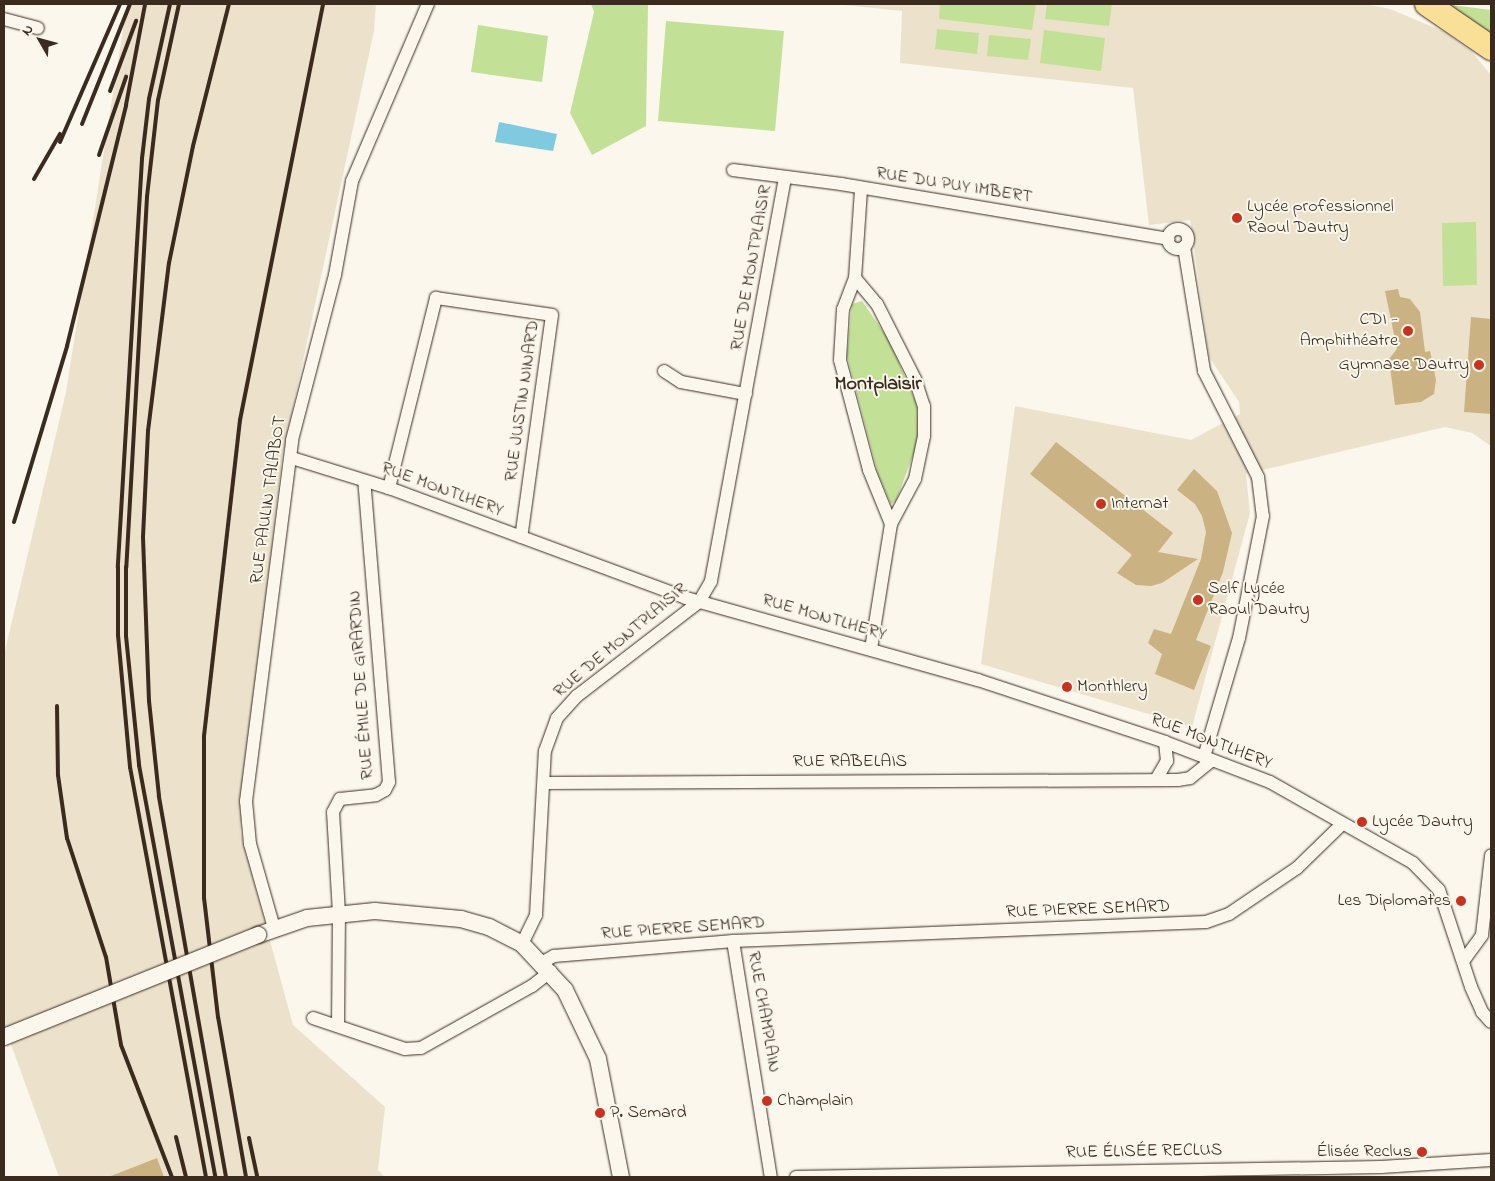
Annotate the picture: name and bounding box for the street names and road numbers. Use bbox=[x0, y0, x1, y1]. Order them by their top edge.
street label: RUE DU PUY IMBERT bbox=[874, 163, 1034, 209]
street label: RUE DE MONTPLAISIR bbox=[727, 184, 777, 352]
street label: RUE JUSTIN NINARD bbox=[501, 319, 545, 483]
street label: RUE PAULIN TALABOT bbox=[247, 415, 291, 585]
street label: RUE MONTLHERY bbox=[378, 458, 506, 522]
street label: RUE DE MONTPLAISIR bbox=[550, 579, 692, 703]
street label: RUE ÉMILE DE GIRARDIN bbox=[345, 590, 379, 780]
street label: RUE MONTLHERY bbox=[759, 590, 889, 646]
street label: RUE MONTLHERY bbox=[1147, 709, 1275, 775]
street label: RUE RABELAIS bbox=[793, 751, 907, 773]
street label: RUE PIERRE SEMARD bbox=[1006, 896, 1170, 924]
street label: RUE PIERRE SEMARD bbox=[600, 913, 766, 945]
street label: RUE CHAMPLAIN bbox=[742, 950, 784, 1074]
street label: RUE ÉLISÉE RECLUS bbox=[1065, 1140, 1223, 1164]

